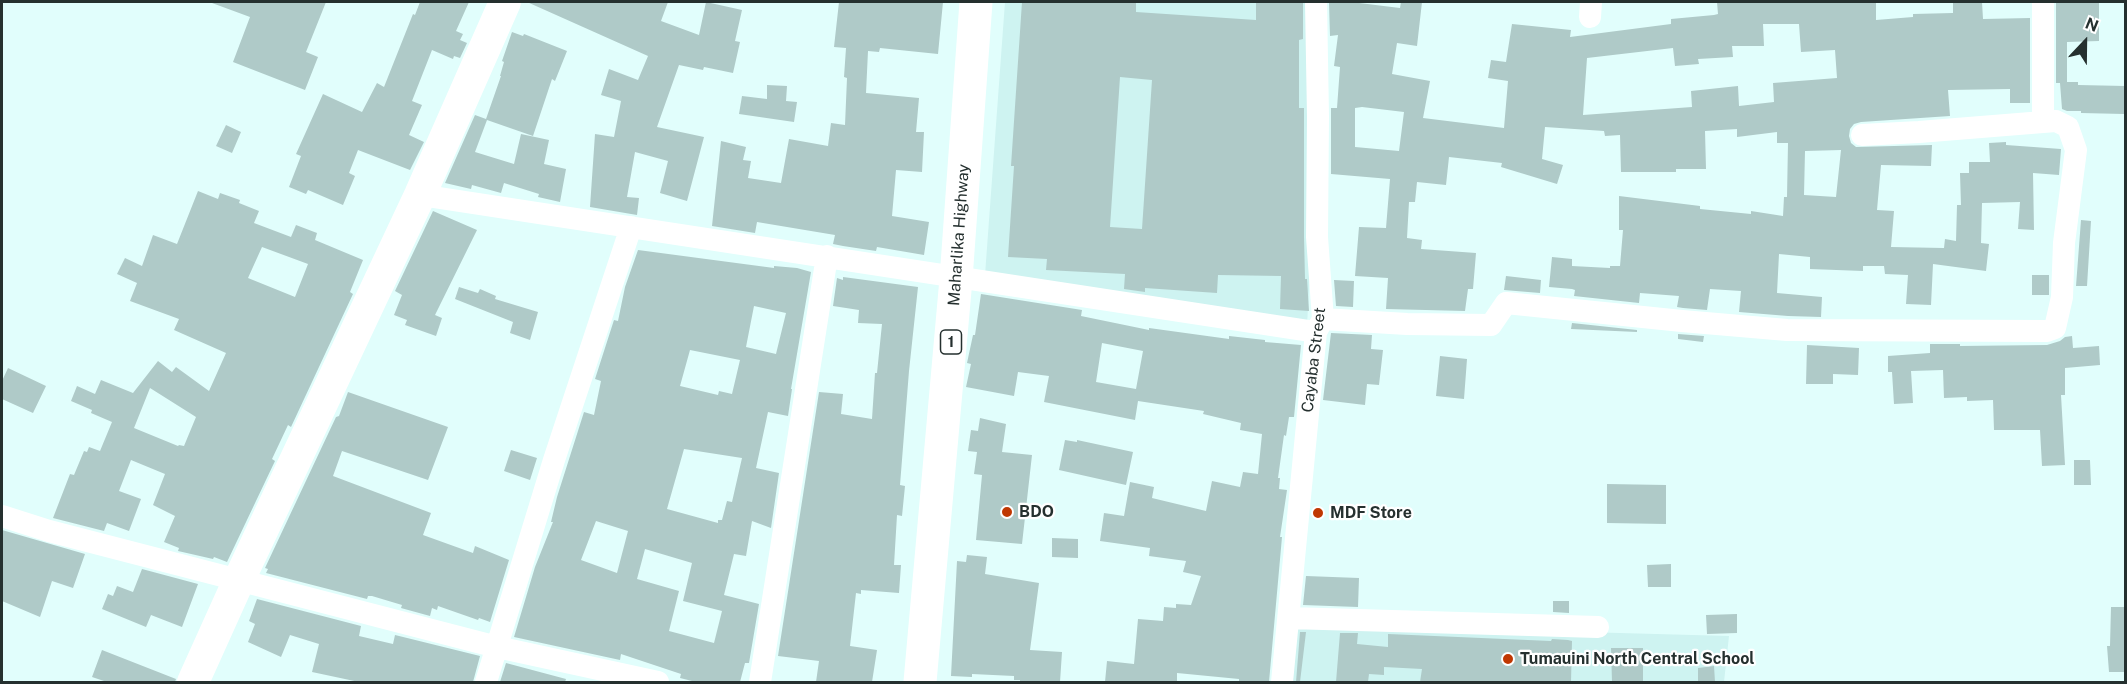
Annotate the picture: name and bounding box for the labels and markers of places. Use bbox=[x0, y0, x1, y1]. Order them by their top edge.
place label: BDO bbox=[1019, 502, 1054, 522]
place label: MDF Store bbox=[1330, 503, 1412, 523]
marker: BDO bbox=[1000, 505, 1014, 519]
marker: MDF Store bbox=[1311, 506, 1325, 520]
place label: Tumauini North Central School bbox=[1520, 649, 1755, 669]
marker: Tumauini North Central School bbox=[1501, 652, 1515, 666]

